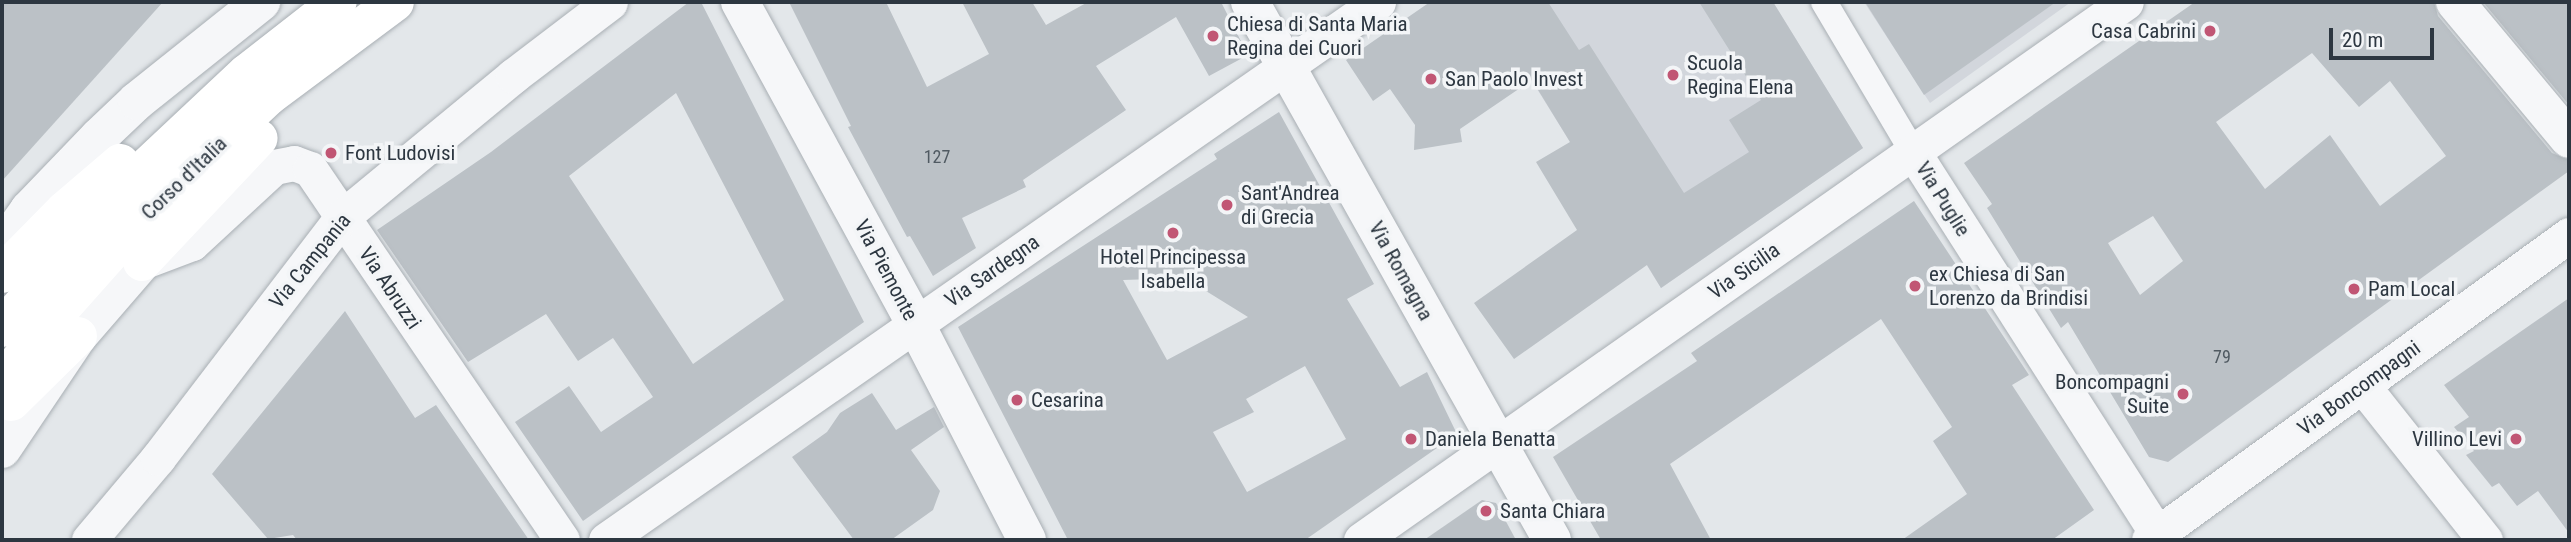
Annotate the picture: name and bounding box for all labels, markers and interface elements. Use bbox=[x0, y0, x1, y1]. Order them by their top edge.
place label: Chiesa di Santa Maria Regina dei Cuori bbox=[1227, 11, 1408, 61]
scale bar bbox=[2333, 14, 2438, 58]
place label: Casa Cabrini bbox=[2091, 18, 2196, 44]
marker: Casa Cabrini bbox=[2202, 23, 2218, 39]
marker: Chiesa di Santa Maria Regina dei Cuori bbox=[1205, 28, 1221, 44]
text: 20 m bbox=[2342, 28, 2383, 52]
place label: Scuola Regina Elena bbox=[1687, 50, 1794, 100]
place label: San Paolo Invest bbox=[1445, 66, 1583, 92]
marker: Scuola Regina Elena bbox=[1665, 67, 1681, 83]
marker: San Paolo Invest bbox=[1423, 71, 1439, 87]
street label: Corso d'Italia bbox=[136, 131, 232, 225]
place label: Font Ludovisi bbox=[345, 140, 455, 166]
marker: Font Ludovisi bbox=[323, 145, 339, 161]
house number: 127 bbox=[924, 146, 950, 168]
street label: Via Puglie bbox=[1910, 157, 1976, 241]
place label: Sant'Andrea di Grecia bbox=[1241, 180, 1340, 230]
marker: Sant'Andrea di Grecia bbox=[1219, 197, 1235, 213]
street label: Via Campania bbox=[264, 208, 356, 314]
street label: Via Piemonte bbox=[849, 215, 923, 325]
street label: Via Romagna bbox=[1363, 217, 1439, 325]
marker: Hotel Principessa Isabella bbox=[1165, 225, 1181, 241]
street label: Via Sardegna bbox=[940, 229, 1044, 313]
street label: Via Sicilia bbox=[1703, 237, 1785, 305]
street label: Via Abruzzi bbox=[353, 242, 427, 334]
place label: Hotel Principessa Isabella bbox=[1100, 244, 1246, 294]
place label: ex Chiesa di San Lorenzo da Brindisi bbox=[1929, 261, 2088, 311]
place label: Pam Local bbox=[2368, 276, 2455, 302]
marker: ex Chiesa di San Lorenzo da Brindisi bbox=[1907, 278, 1923, 294]
marker: Pam Local bbox=[2346, 281, 2362, 297]
street label: Via Boncompagni bbox=[2293, 335, 2425, 441]
house number: 79 bbox=[2213, 346, 2231, 368]
place label: Boncompagni Suite bbox=[2055, 369, 2169, 419]
marker: Boncompagni Suite bbox=[2175, 386, 2191, 402]
place label: Cesarina bbox=[1031, 387, 1104, 413]
marker: Cesarina bbox=[1009, 392, 1025, 408]
place label: Daniela Benatta bbox=[1425, 426, 1556, 452]
place label: Villino Levi bbox=[2412, 426, 2502, 452]
marker: Daniela Benatta bbox=[1403, 431, 1419, 447]
marker: Villino Levi bbox=[2508, 431, 2524, 447]
place label: Santa Chiara bbox=[1500, 498, 1605, 524]
marker: Santa Chiara bbox=[1478, 503, 1494, 519]

